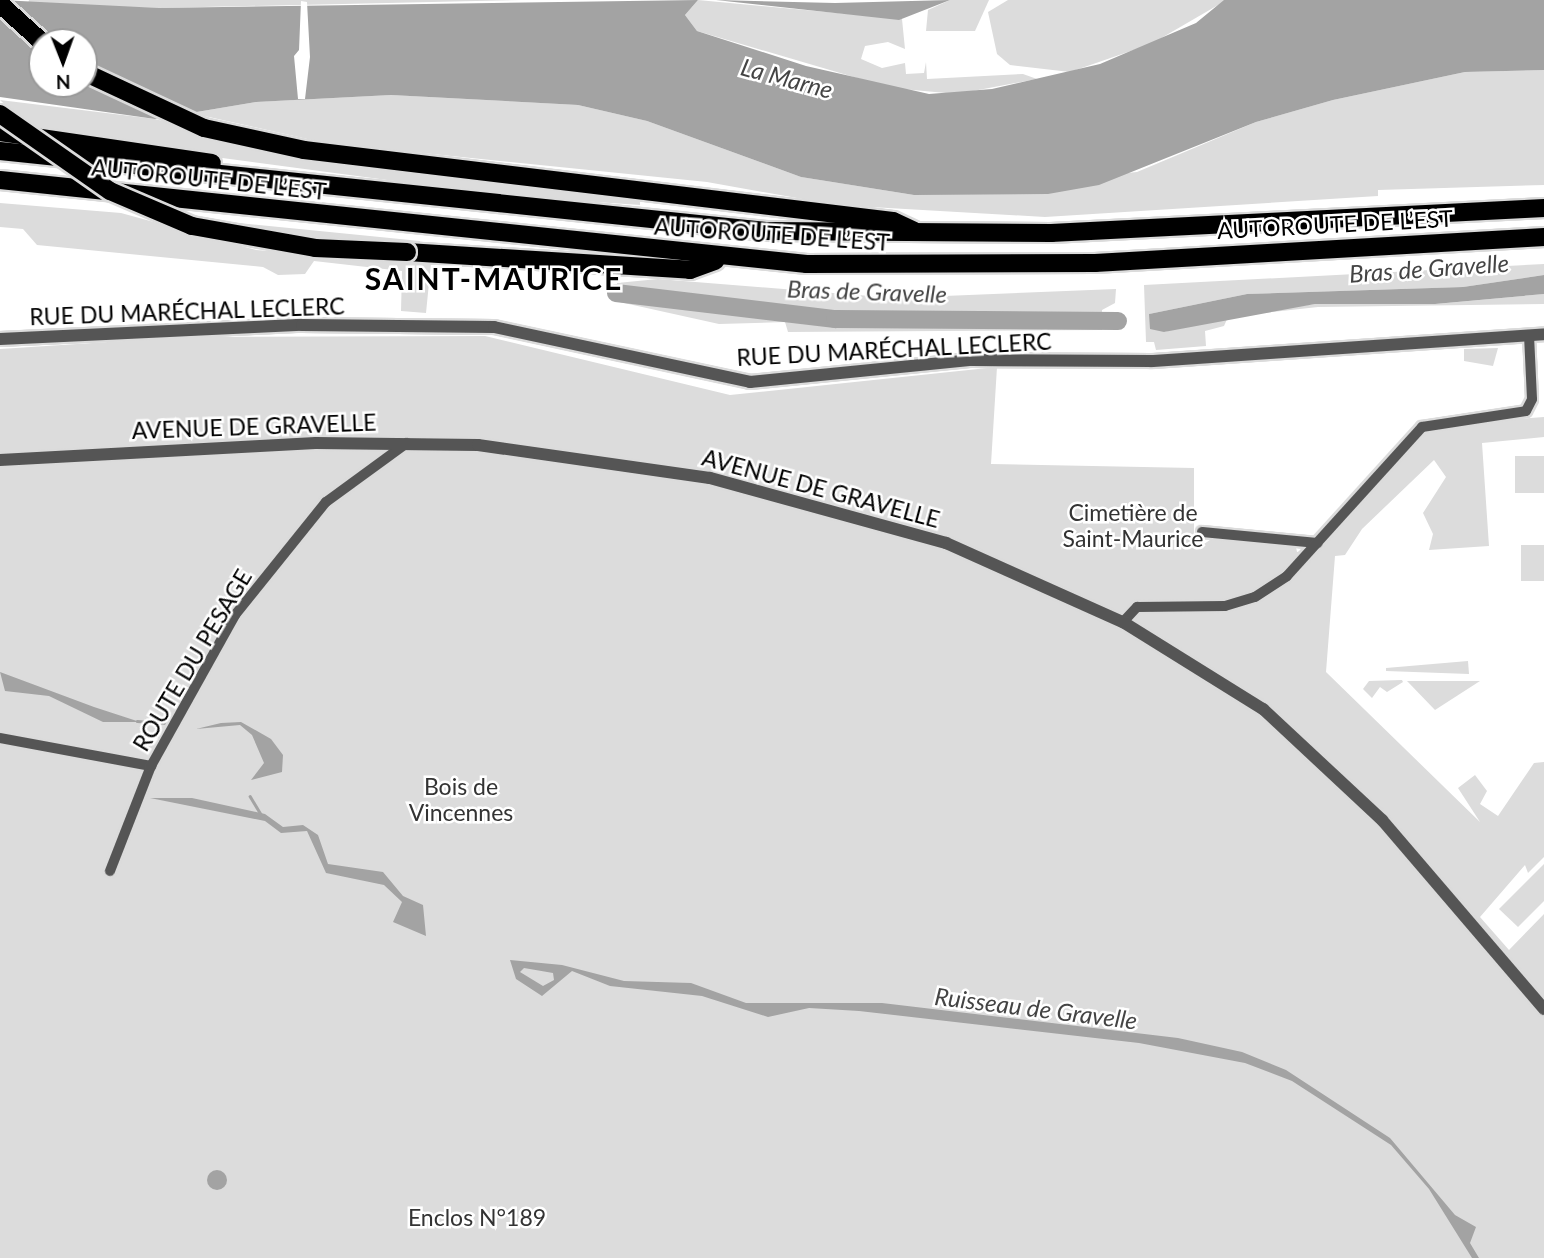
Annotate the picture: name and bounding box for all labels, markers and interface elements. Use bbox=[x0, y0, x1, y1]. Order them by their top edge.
north arrow bbox=[28, 28, 98, 98]
water label: La Marne bbox=[738, 52, 836, 104]
text: N bbox=[56, 71, 71, 94]
street label: AUTOROUTE DE L’EST bbox=[90, 153, 328, 205]
street label: AUTOROUTE DE L’EST bbox=[1216, 204, 1454, 244]
street label: AUTOROUTE DE L’EST bbox=[653, 212, 891, 256]
water label: Bras de Gravelle bbox=[1348, 248, 1510, 288]
district label: SAINT-MAURICE bbox=[366, 260, 622, 296]
water label: Bras de Gravelle bbox=[787, 274, 947, 308]
street label: RUE DU MARÉCHAL LECLERC bbox=[29, 292, 345, 330]
street label: RUE DU MARÉCHAL LECLERC bbox=[736, 327, 1052, 371]
street label: AVENUE DE GRAVELLE bbox=[131, 408, 377, 444]
street label: AVENUE DE GRAVELLE bbox=[699, 443, 943, 533]
park label: Cimetière de Saint-Maurice bbox=[1063, 498, 1203, 552]
street label: ROUTE DU PESAGE bbox=[127, 564, 257, 756]
park label: Bois de Vincennes bbox=[409, 772, 513, 826]
water label: Ruisseau de Gravelle bbox=[933, 981, 1139, 1035]
park label: Enclos N°189 bbox=[408, 1203, 546, 1231]

